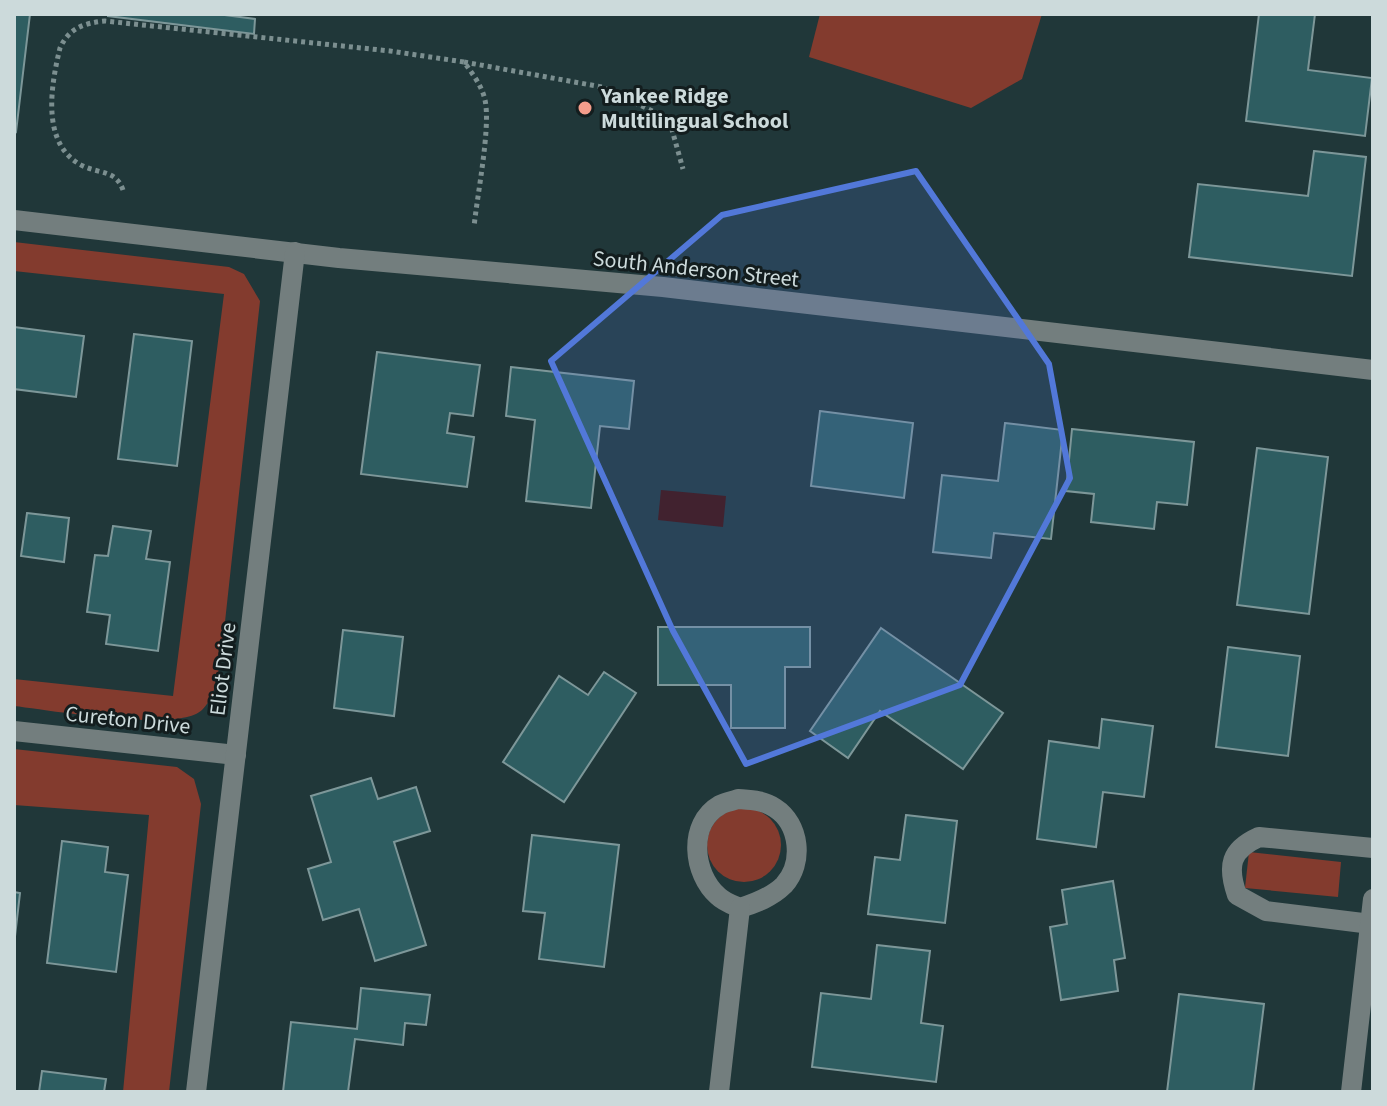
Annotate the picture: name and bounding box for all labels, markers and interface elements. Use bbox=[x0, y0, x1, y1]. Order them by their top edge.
place label: Yankee Ridge Multilingual School bbox=[600, 80, 789, 137]
marker: Yankee Ridge Multilingual School bbox=[576, 99, 594, 117]
street label: South Anderson Street bbox=[591, 242, 801, 296]
street label: Eliot Drive bbox=[201, 621, 245, 718]
street label: Cureton Drive bbox=[64, 698, 192, 742]

